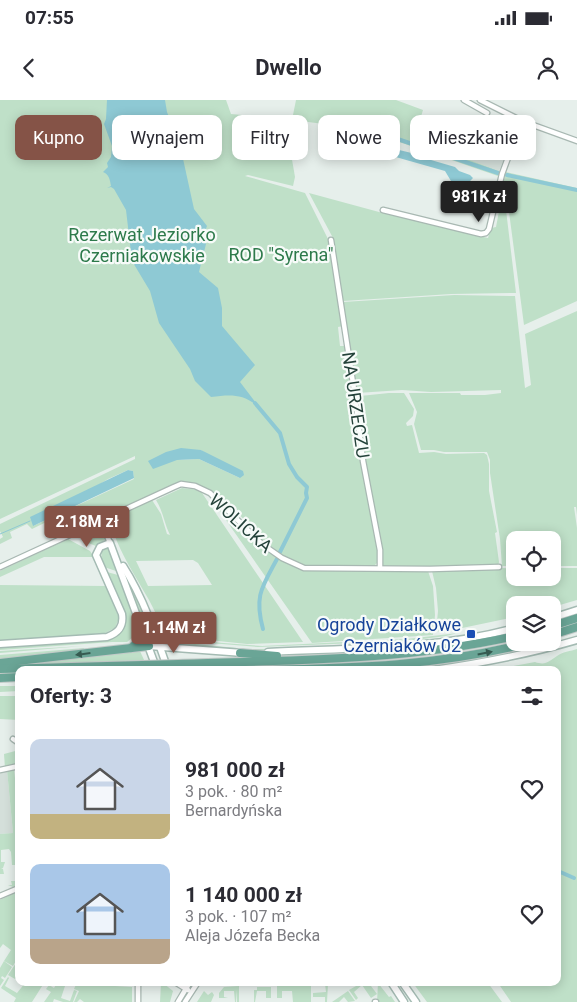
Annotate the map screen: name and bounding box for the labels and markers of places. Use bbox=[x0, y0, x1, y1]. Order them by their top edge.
pin: 981K zł bbox=[433, 180, 525, 223]
pin: 2.18M zł bbox=[35, 506, 139, 548]
pin: 1.14M zł bbox=[122, 612, 226, 654]
place label: Ogrody Działkowe Czerniaków 02 bbox=[317, 614, 461, 656]
marker: Ogrody Działkowe Czerniaków 02 bbox=[465, 628, 477, 640]

